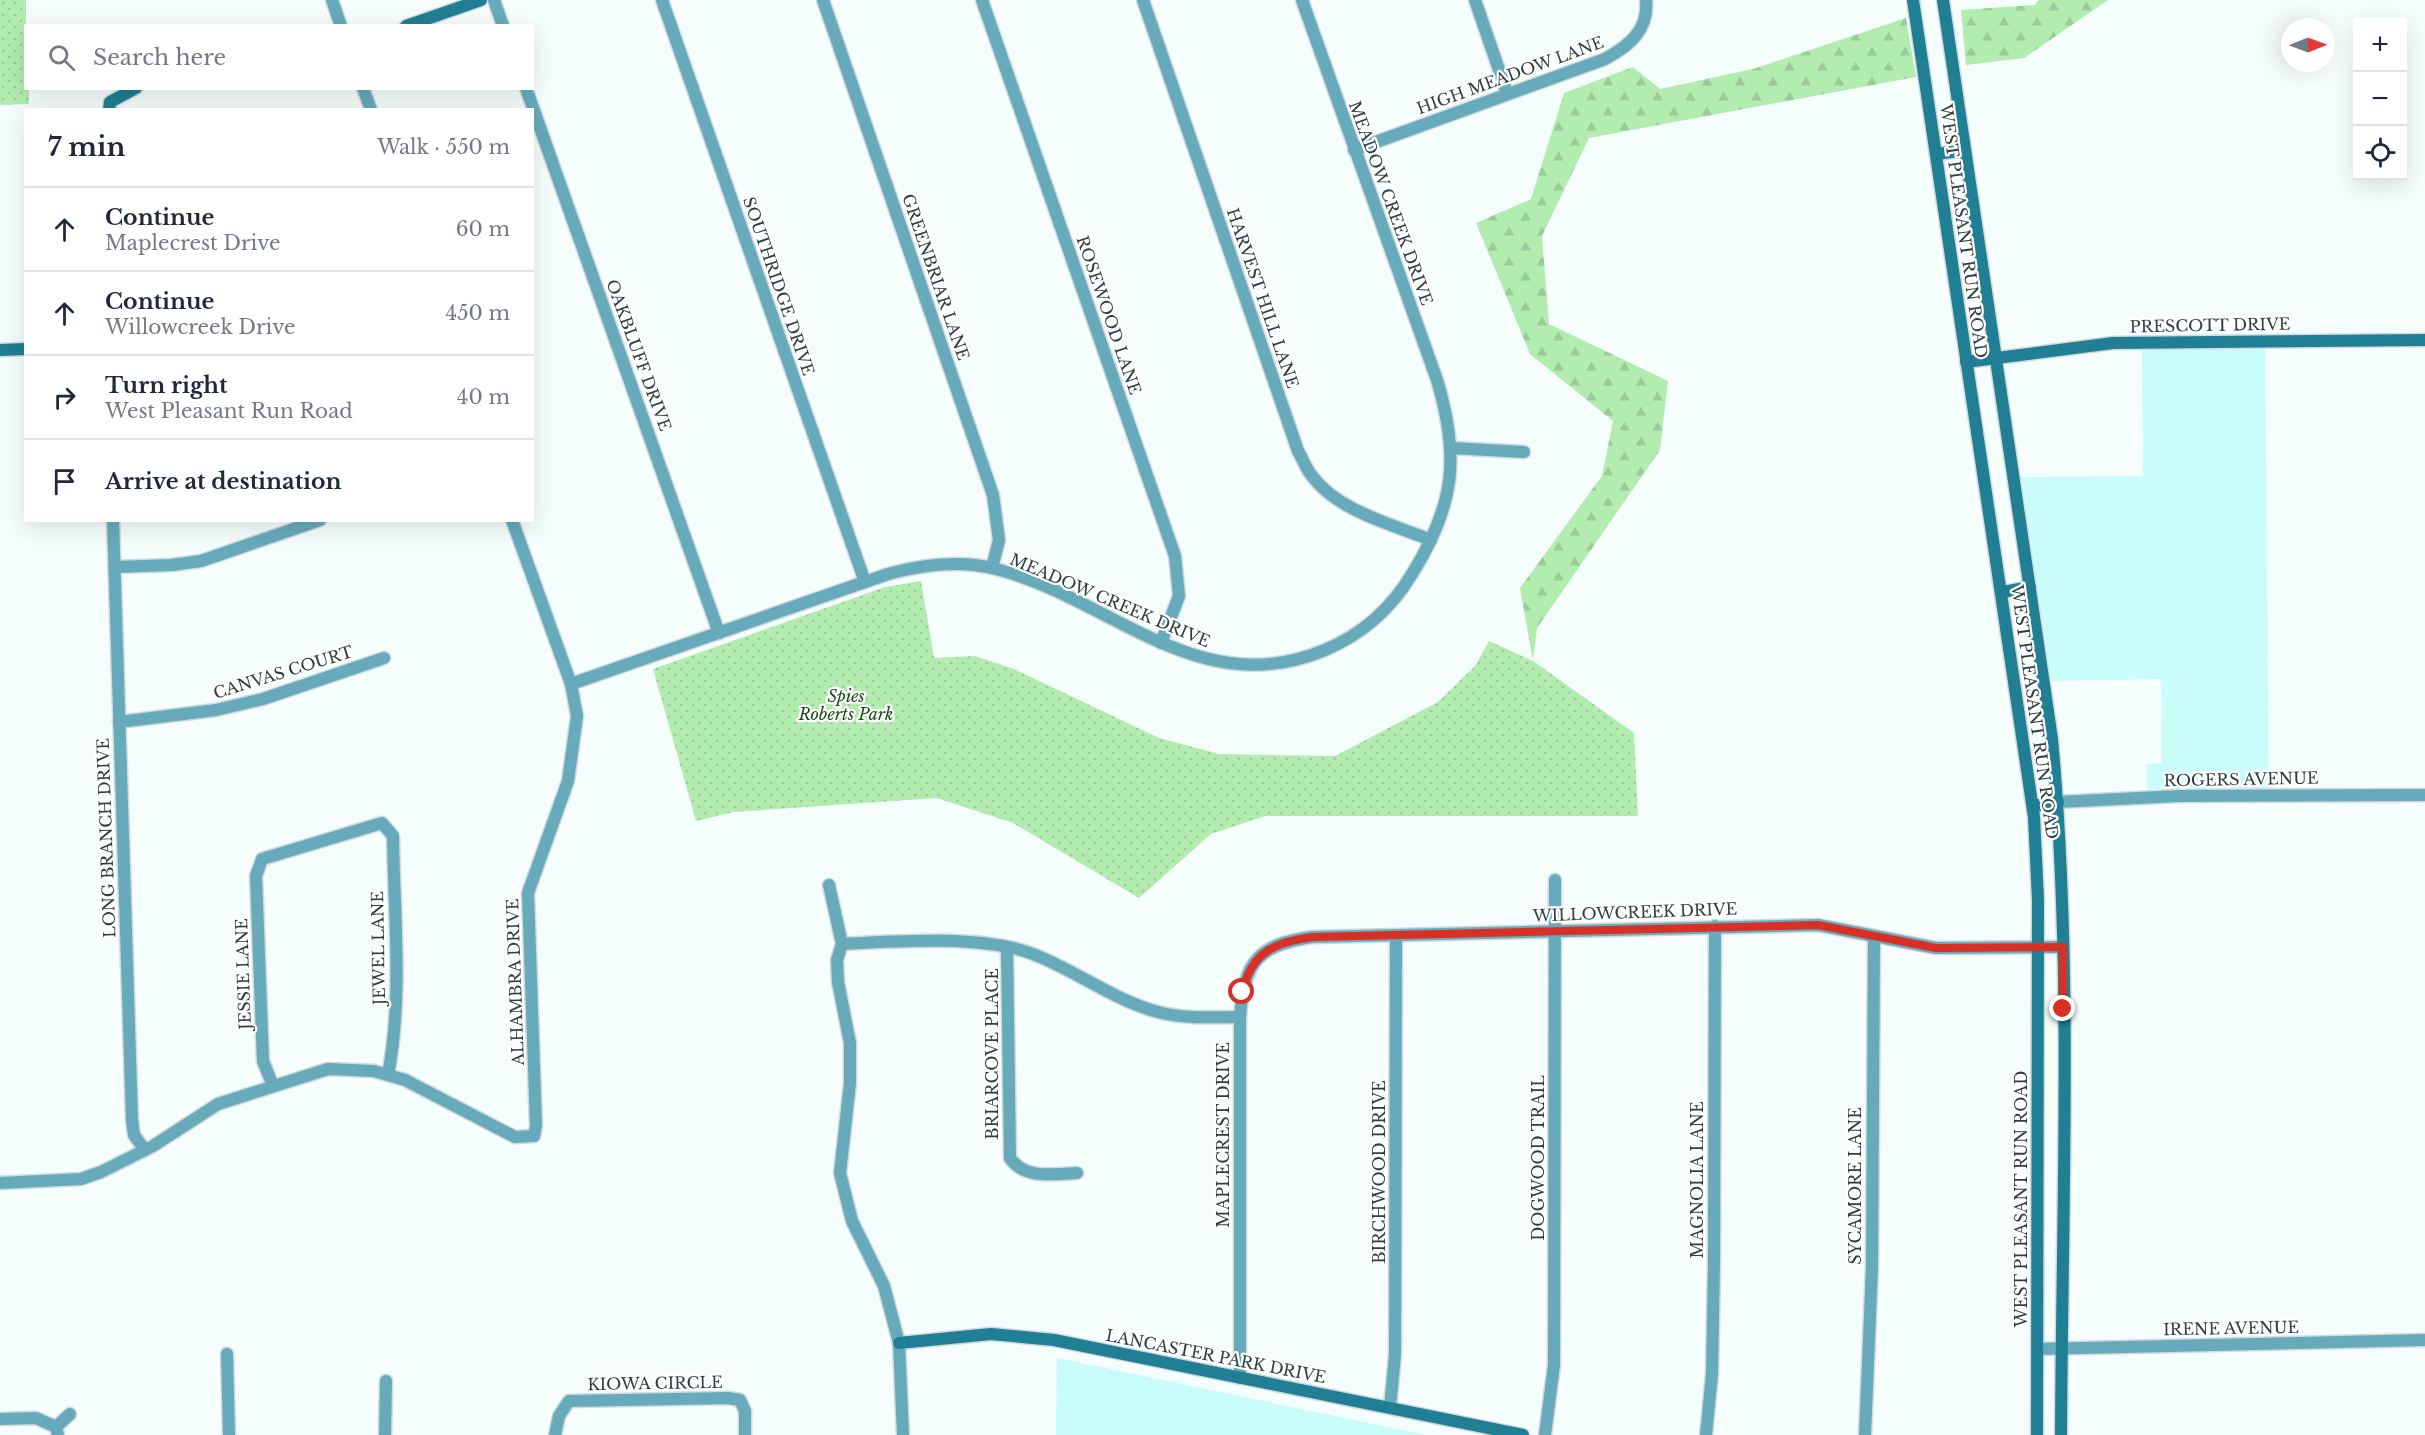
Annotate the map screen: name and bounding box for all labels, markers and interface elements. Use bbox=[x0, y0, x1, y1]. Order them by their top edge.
north arrow bbox=[2281, 18, 2335, 72]
map controls bbox=[2353, 18, 2407, 180]
button: + bbox=[2353, 18, 2407, 72]
search box bbox=[24, 24, 534, 90]
street label: HIGH MEADOW LANE bbox=[1414, 32, 1606, 118]
icon: search bbox=[45, 41, 78, 74]
text: Search here bbox=[93, 44, 226, 71]
button: − bbox=[2353, 72, 2407, 126]
street label: MEADOW CREEK DRIVE bbox=[1345, 98, 1437, 308]
street label: WEST PLEASANT RUN ROAD bbox=[1936, 102, 1992, 359]
button: locate bbox=[2353, 126, 2407, 180]
text: 7 min bbox=[48, 131, 125, 163]
text: Walk · 550 m bbox=[377, 135, 510, 159]
street label: GREENBRIAR LANE bbox=[898, 191, 974, 363]
street label: SOUTHRIDGE DRIVE bbox=[739, 194, 819, 378]
text: Continue bbox=[105, 204, 214, 231]
street label: HARVEST HILL LANE bbox=[1223, 205, 1303, 391]
icon: ahead bbox=[48, 213, 81, 246]
text: 60 m bbox=[456, 217, 510, 241]
text: Maplecrest Drive bbox=[105, 231, 280, 255]
street label: ROSEWOOD LANE bbox=[1072, 233, 1146, 397]
street label: OAKBLUFF DRIVE bbox=[602, 277, 676, 433]
text: Continue bbox=[105, 288, 214, 315]
icon: ahead bbox=[48, 297, 81, 330]
text: 450 m bbox=[445, 301, 510, 325]
street label: PRESCOTT DRIVE bbox=[2130, 314, 2290, 336]
text: Willowcreek Drive bbox=[105, 315, 295, 339]
text: Turn right bbox=[105, 372, 227, 399]
icon: right bbox=[48, 381, 81, 414]
text: 40 m bbox=[457, 385, 510, 409]
text: West Pleasant Run Road bbox=[105, 399, 353, 423]
icon: arrive bbox=[48, 465, 81, 498]
text: Arrive at destination bbox=[105, 468, 342, 495]
street label: MEADOW CREEK DRIVE bbox=[1007, 549, 1213, 651]
street label: WEST PLEASANT RUN ROAD bbox=[2007, 583, 2063, 840]
street label: CANVAS COURT bbox=[211, 641, 355, 703]
park label: Spies Roberts Park bbox=[798, 686, 893, 724]
street label: LONG BRANCH DRIVE bbox=[93, 738, 119, 938]
street label: ROGERS AVENUE bbox=[2163, 768, 2319, 790]
street label: JEWEL LANE bbox=[367, 891, 389, 1007]
street label: ALHAMBRA DRIVE bbox=[502, 898, 528, 1067]
street label: WILLOWCREEK DRIVE bbox=[1532, 898, 1737, 926]
street label: JESSIE LANE bbox=[231, 918, 255, 1032]
street label: BRIARCOVE PLACE bbox=[982, 968, 1002, 1140]
route start bbox=[1228, 978, 1254, 1004]
route end bbox=[2049, 995, 2075, 1021]
street label: MAPLECREST DRIVE bbox=[1213, 1042, 1233, 1228]
street label: WEST PLEASANT RUN ROAD bbox=[2011, 1071, 2031, 1328]
street label: DOGWOOD TRAIL bbox=[1528, 1075, 1548, 1241]
street label: BIRCHWOOD DRIVE bbox=[1369, 1080, 1389, 1264]
street label: MAGNOLIA LANE bbox=[1687, 1101, 1707, 1259]
street label: SYCAMORE LANE bbox=[1845, 1107, 1865, 1265]
street label: IRENE AVENUE bbox=[2163, 1317, 2299, 1339]
street label: LANCASTER PARK DRIVE bbox=[1104, 1325, 1328, 1387]
street label: KIOWA CIRCLE bbox=[587, 1372, 723, 1394]

